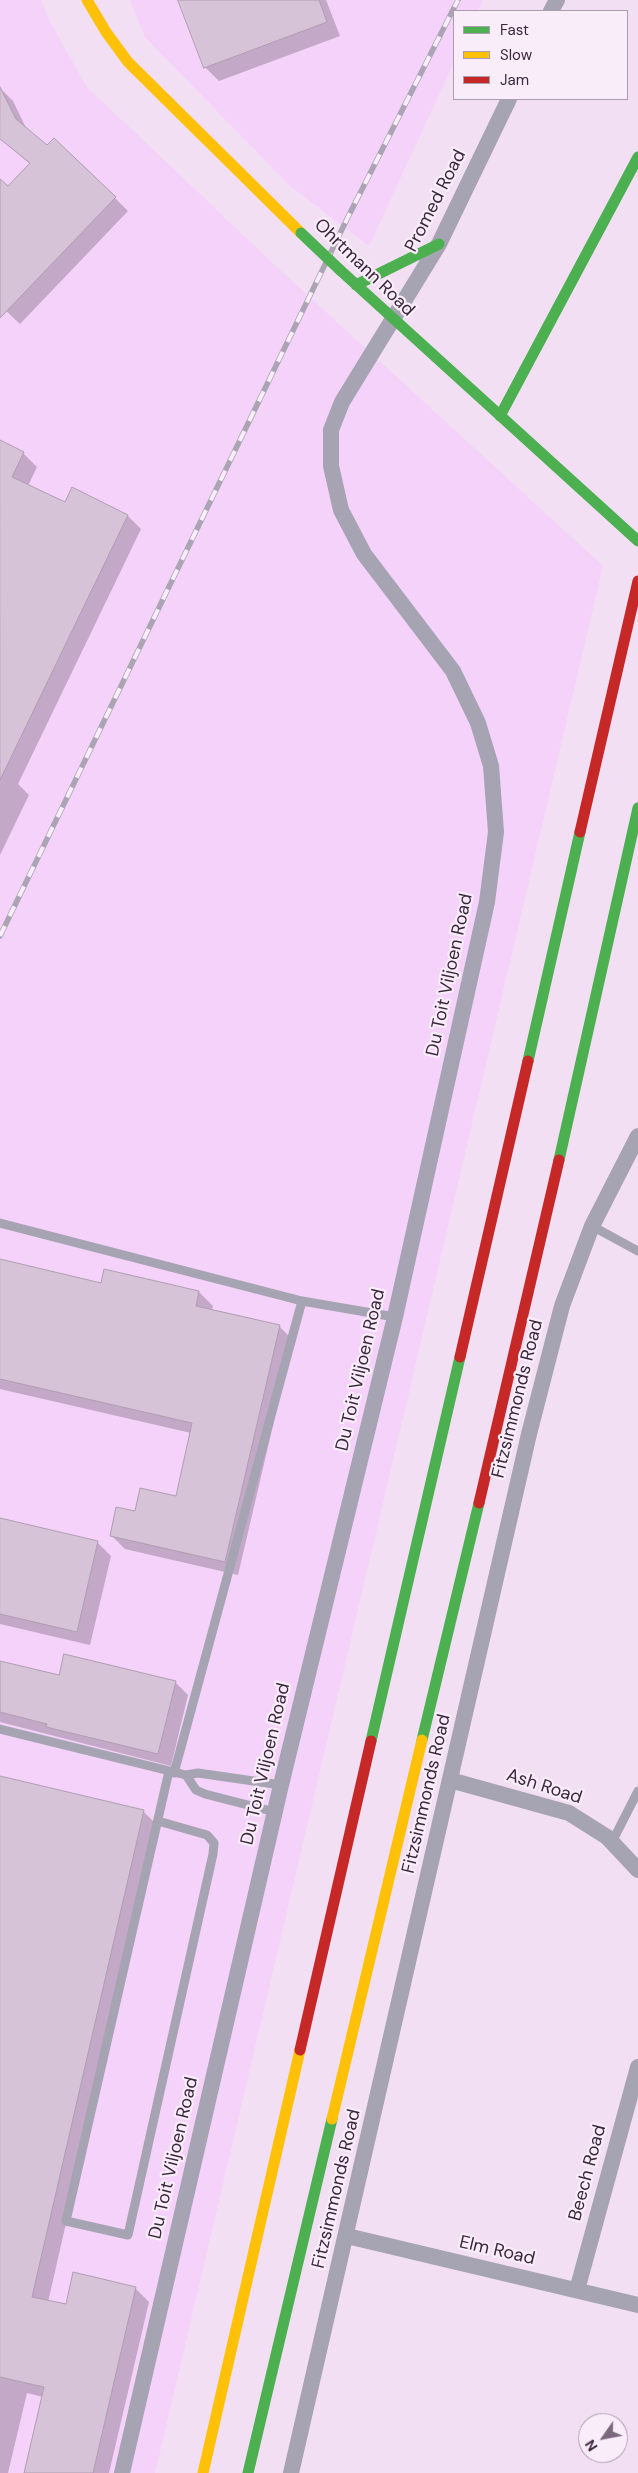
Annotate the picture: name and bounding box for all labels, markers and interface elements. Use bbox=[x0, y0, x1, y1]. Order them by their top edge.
legend bbox=[453, 10, 628, 100]
text: Fast bbox=[500, 20, 529, 40]
text: Slow bbox=[500, 45, 532, 65]
text: Jam bbox=[500, 70, 529, 90]
street label: Promed Road bbox=[401, 146, 471, 256]
street label: Ohrtmann Road bbox=[309, 215, 419, 321]
street label: Du Toit Viljoen Road bbox=[422, 892, 478, 1058]
street label: Du Toit Viljoen Road bbox=[332, 1287, 390, 1453]
street label: Fitzsimmonds Road bbox=[488, 1317, 548, 1481]
street label: Du Toit Viljoen Road bbox=[237, 1681, 295, 1847]
street label: Fitzsimmonds Road bbox=[398, 1712, 456, 1876]
street label: Ash Road bbox=[504, 1765, 584, 1809]
street label: Du Toit Viljoen Road bbox=[145, 2075, 203, 2241]
street label: Fitzsimmonds Road bbox=[308, 2107, 366, 2271]
street label: Beech Road bbox=[565, 2123, 611, 2223]
street label: Elm Road bbox=[457, 2232, 537, 2270]
north arrow bbox=[578, 2413, 628, 2463]
text: N bbox=[581, 2436, 602, 2455]

